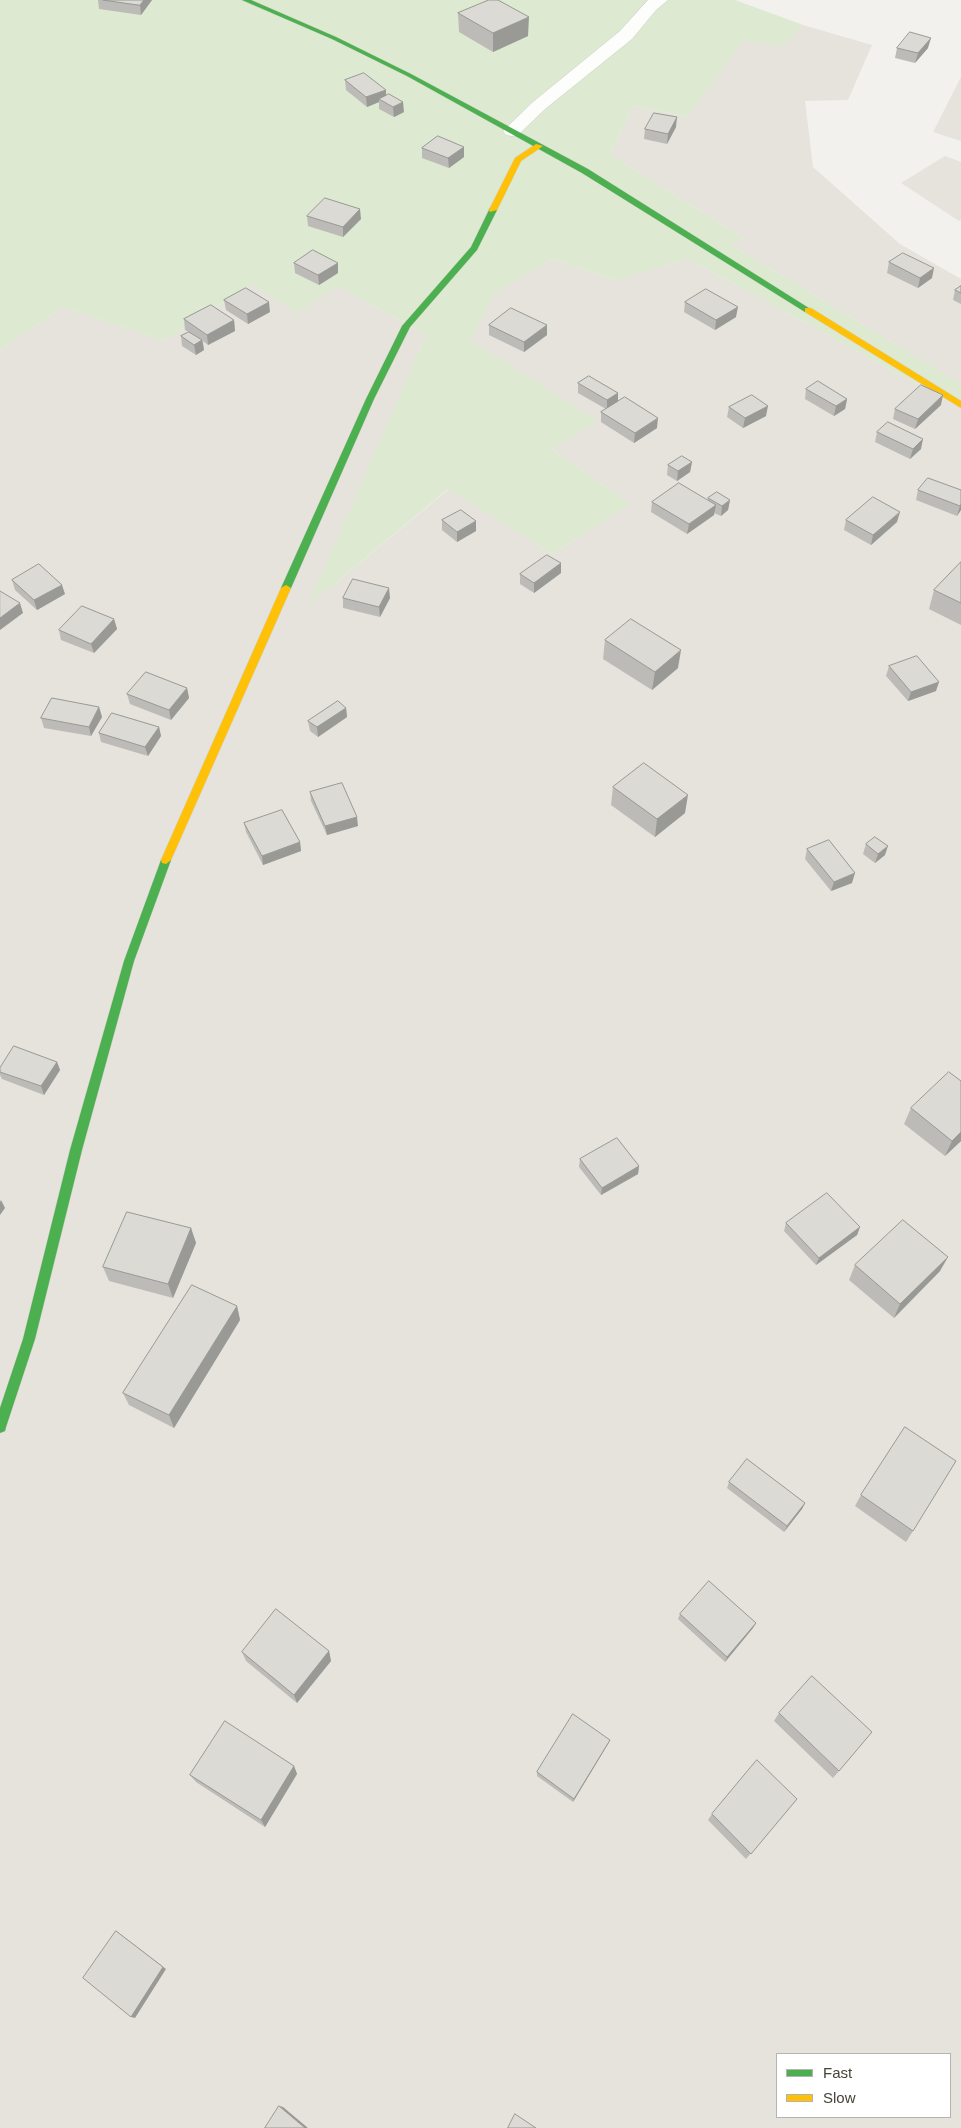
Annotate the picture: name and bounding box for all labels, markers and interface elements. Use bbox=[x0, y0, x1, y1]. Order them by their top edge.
legend bbox=[776, 2053, 951, 2118]
text: Fast bbox=[823, 2064, 852, 2081]
text: Slow bbox=[823, 2089, 856, 2106]

